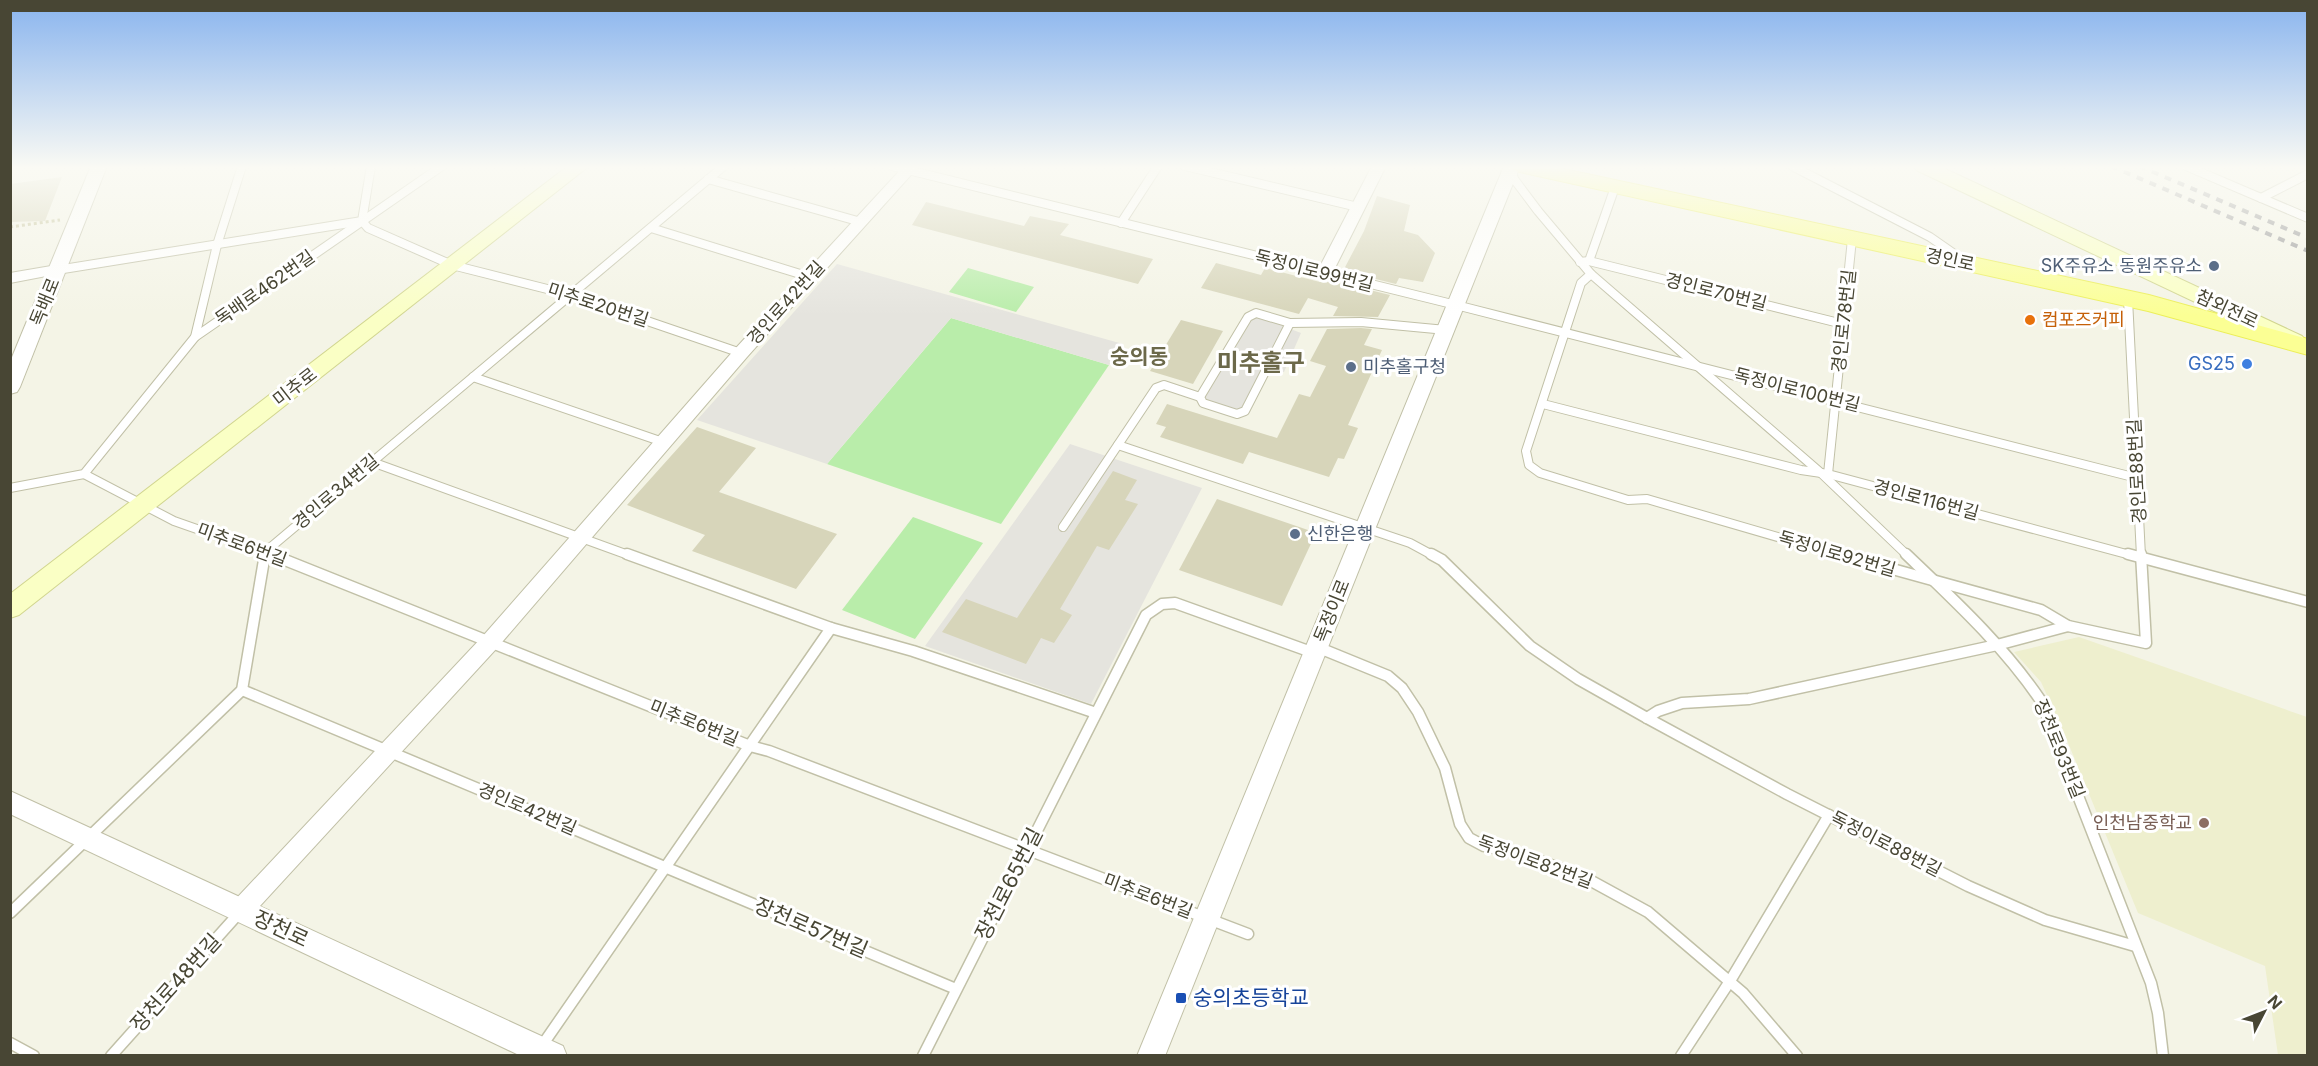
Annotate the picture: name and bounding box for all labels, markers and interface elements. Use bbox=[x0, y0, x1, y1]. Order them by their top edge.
street label: 경인로 bbox=[1924, 244, 1977, 275]
street label: 독배로462번길 bbox=[211, 246, 318, 330]
street label: 독정이로99번길 bbox=[1253, 246, 1376, 295]
place label: SK주유소 동원주유소 bbox=[2041, 255, 2202, 276]
street label: 경인로42번길 bbox=[743, 256, 829, 349]
marker: SK주유소 동원주유소 bbox=[2207, 259, 2221, 273]
street label: 경인로78번길 bbox=[1828, 268, 1859, 374]
street label: 경인로70번길 bbox=[1663, 269, 1769, 314]
street label: 독배로 bbox=[25, 275, 64, 329]
street label: 미추로20번길 bbox=[545, 278, 651, 331]
street label: 참외전로 bbox=[2193, 285, 2262, 332]
place label: 컴포즈커피 bbox=[2042, 309, 2125, 330]
marker: 컴포즈커피 bbox=[2023, 313, 2037, 327]
district label: 숭의동 bbox=[1110, 344, 1168, 369]
district label: 미추홀구 bbox=[1217, 348, 1305, 377]
place label: GS25 bbox=[2188, 353, 2235, 374]
place label: 미추홀구청 bbox=[1363, 356, 1446, 377]
marker: GS25 bbox=[2240, 357, 2254, 371]
marker: 미추홀구청 bbox=[1344, 360, 1358, 374]
street label: 미추로 bbox=[269, 363, 321, 410]
street label: 독정이로100번길 bbox=[1732, 364, 1862, 415]
street label: 경인로88번길 bbox=[2123, 418, 2150, 524]
street label: 경인로34번길 bbox=[289, 450, 383, 534]
street label: 경인로116번길 bbox=[1871, 475, 1981, 524]
street label: 미추로6번길 bbox=[194, 519, 290, 570]
place label: 신한은행 bbox=[1307, 523, 1373, 544]
marker: 신한은행 bbox=[1288, 527, 1302, 541]
street label: 독정이로92번길 bbox=[1776, 527, 1898, 580]
street label: 독정이로 bbox=[1309, 576, 1354, 645]
street label: 미추로6번길 bbox=[647, 695, 742, 750]
street label: 장천로93번길 bbox=[2030, 696, 2089, 801]
street label: 경인로42번길 bbox=[475, 778, 580, 839]
street label: 독정이로88번길 bbox=[1827, 807, 1945, 881]
place label: 인천남중학교 bbox=[2093, 812, 2192, 833]
marker: 인천남중학교 bbox=[2197, 816, 2211, 830]
street label: 장천로65번길 bbox=[970, 824, 1047, 944]
street label: 독정이로82번길 bbox=[1475, 831, 1596, 892]
street label: 미추로6번길 bbox=[1101, 869, 1196, 922]
street label: 장천로57번길 bbox=[751, 892, 872, 963]
street label: 장천로 bbox=[250, 905, 313, 952]
street label: 장천로48번길 bbox=[125, 929, 226, 1037]
north arrow bbox=[2234, 982, 2294, 1042]
place label: 숭의초등학교 bbox=[1193, 985, 1309, 1010]
marker: 숭의초등학교 bbox=[1174, 991, 1188, 1005]
text: N bbox=[2264, 991, 2287, 1013]

